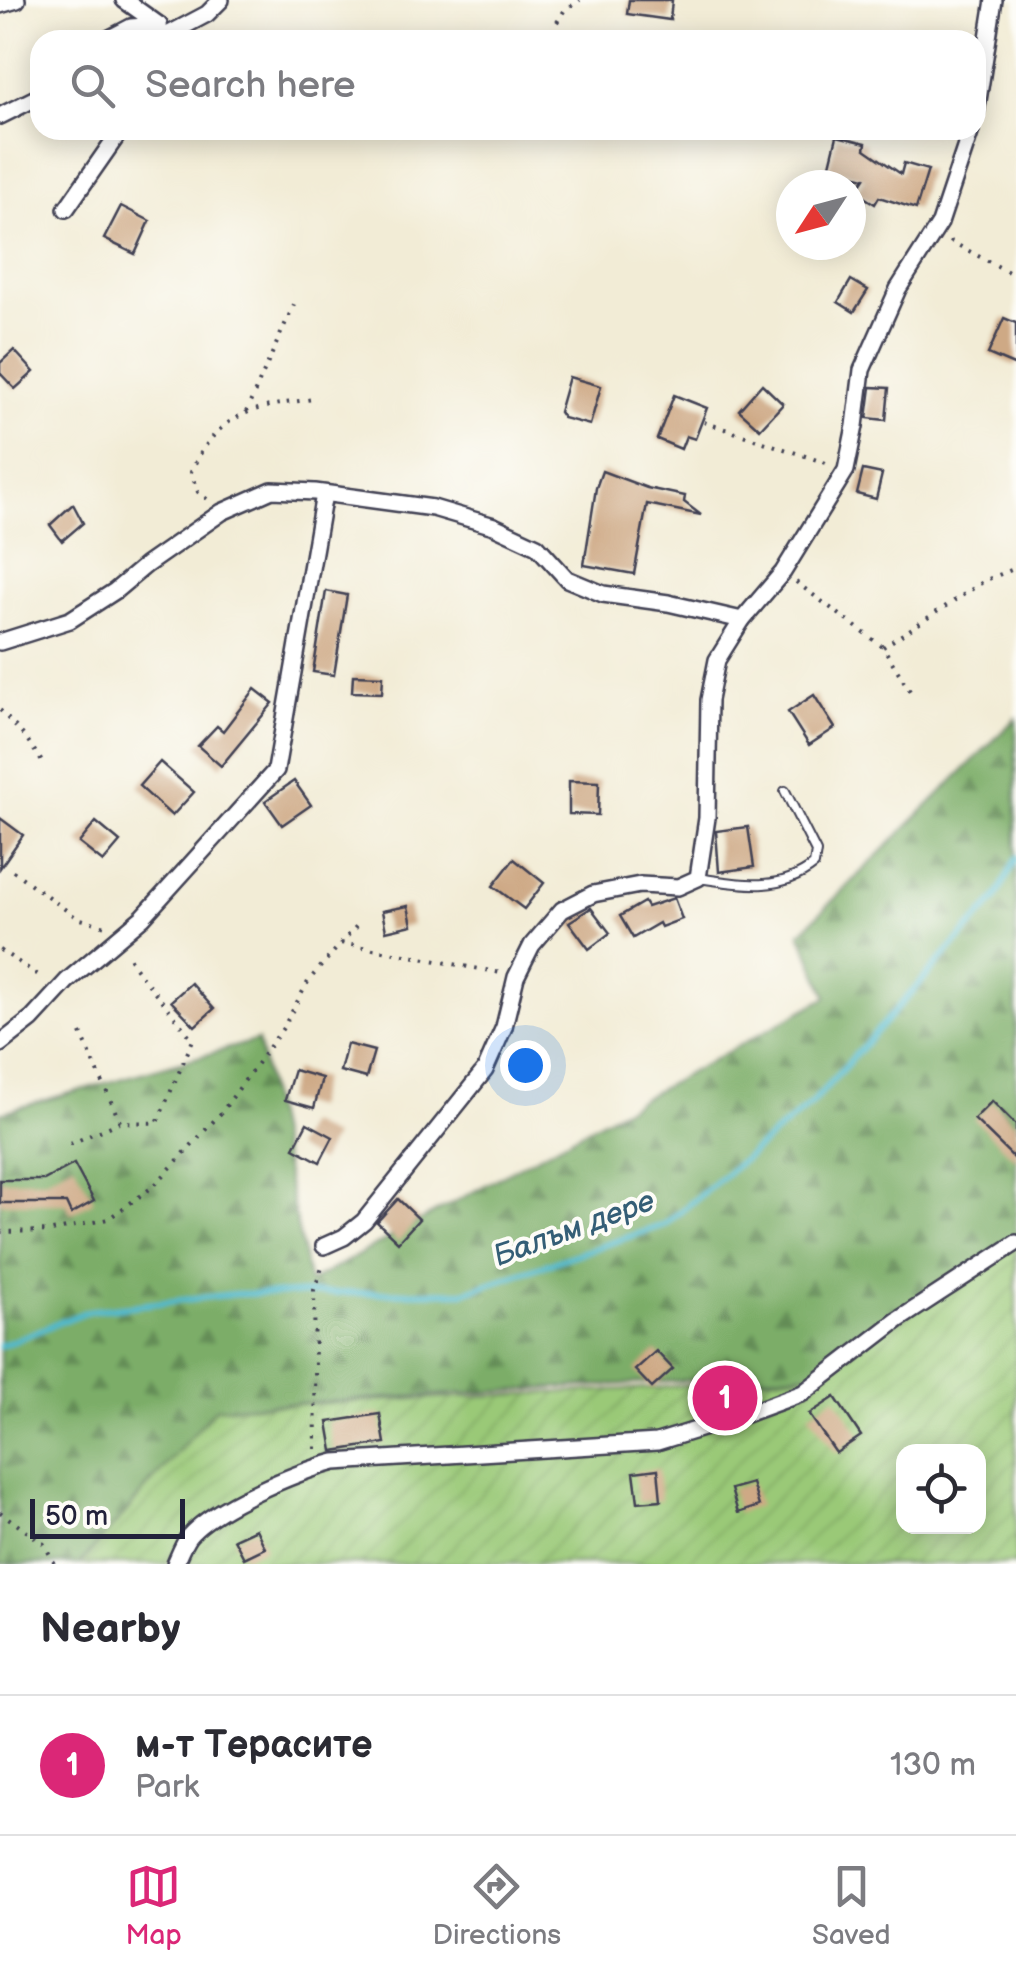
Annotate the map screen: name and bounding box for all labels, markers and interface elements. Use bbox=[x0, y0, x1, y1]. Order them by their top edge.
search box bbox=[30, 30, 986, 140]
icon: search bbox=[65, 58, 120, 113]
text: Search here bbox=[145, 63, 356, 108]
north arrow bbox=[776, 170, 866, 260]
your location bbox=[500, 1040, 551, 1091]
water label: Балъм дере bbox=[488, 1183, 660, 1275]
pin: 1 bbox=[692, 1360, 758, 1436]
map controls bbox=[896, 1444, 986, 1534]
button: locate bbox=[896, 1444, 986, 1534]
scale bar bbox=[30, 1494, 185, 1538]
text: 50 m bbox=[45, 1500, 108, 1533]
text: Nearby bbox=[40, 1604, 180, 1655]
text: м-т Терасите bbox=[135, 1723, 372, 1768]
text: 1 bbox=[66, 1746, 79, 1785]
text: 130 m bbox=[890, 1746, 976, 1785]
text: Park bbox=[135, 1768, 199, 1807]
tab: Map bbox=[125, 1859, 182, 1952]
tab: Directions bbox=[432, 1859, 561, 1952]
tab: Saved bbox=[812, 1859, 891, 1952]

